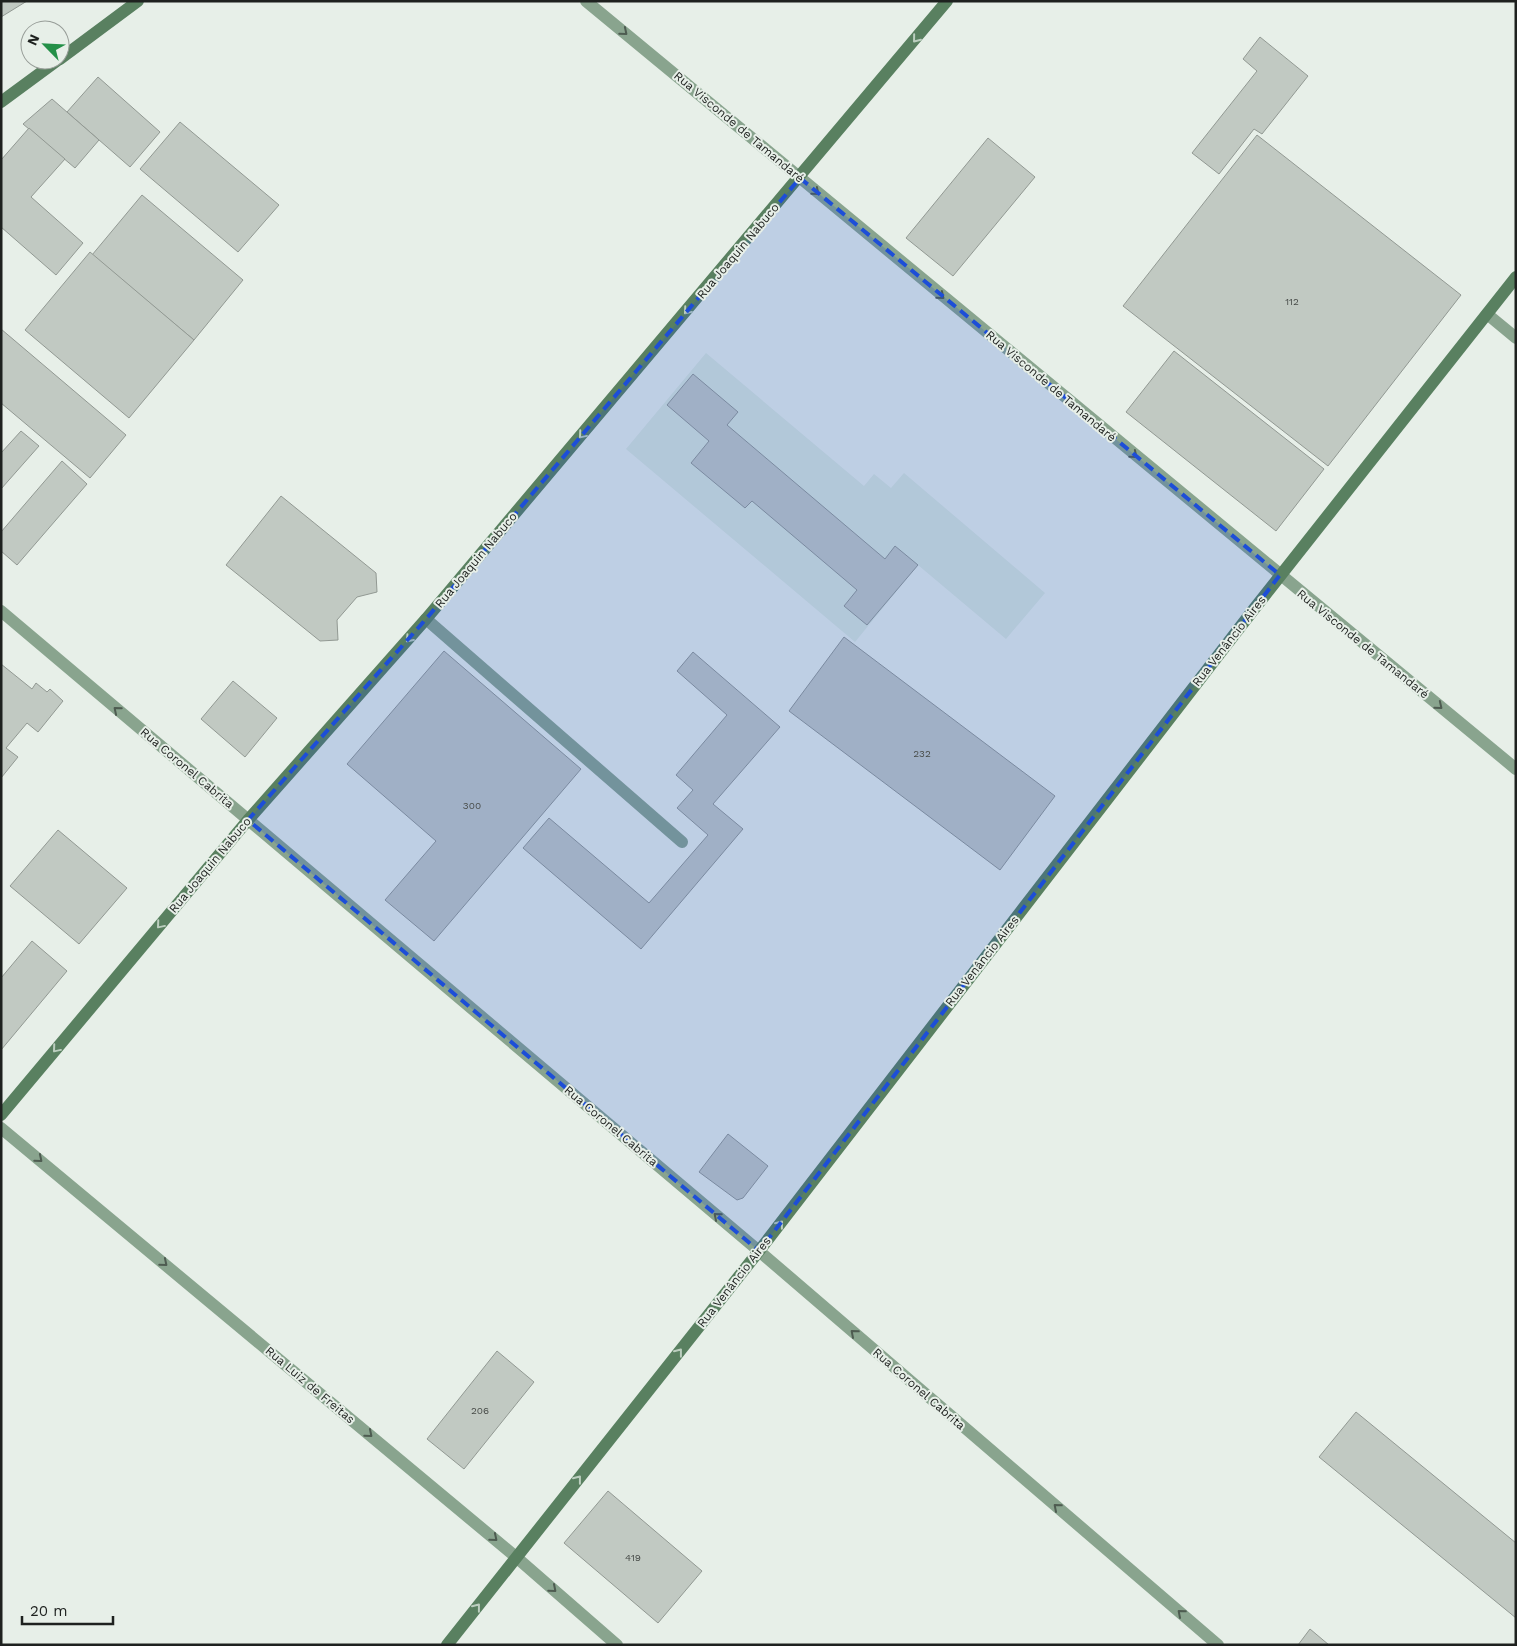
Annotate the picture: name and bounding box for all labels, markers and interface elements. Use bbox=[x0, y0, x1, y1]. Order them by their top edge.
north arrow bbox=[20, 20, 70, 70]
one-way arrow bbox=[618, 27, 627, 35]
text: N bbox=[24, 32, 43, 48]
one-way arrow bbox=[913, 33, 922, 42]
street label: Rua Visconde de Tamandaré bbox=[671, 69, 807, 186]
one-way arrow bbox=[811, 186, 820, 195]
street label: Rua Joaquin Nabuco bbox=[694, 200, 782, 302]
one-way arrow bbox=[936, 290, 945, 299]
house number: 112 bbox=[1285, 296, 1299, 307]
one-way arrow bbox=[684, 305, 693, 314]
street label: Rua Visconde de Tamandaré bbox=[983, 328, 1119, 445]
one-way arrow bbox=[579, 429, 588, 438]
one-way arrow bbox=[1128, 449, 1137, 457]
street label: Rua Joaquin Nabuco bbox=[432, 509, 520, 611]
street label: Rua Visconde de Tamandaré bbox=[1294, 587, 1432, 701]
street label: Rua Venâncio Aires bbox=[1189, 593, 1269, 689]
one-way arrow bbox=[406, 633, 415, 642]
one-way arrow bbox=[1433, 701, 1442, 709]
one-way arrow bbox=[114, 706, 123, 715]
street label: Rua Coronel Cabrita bbox=[138, 725, 237, 811]
house number: 232 bbox=[913, 748, 931, 759]
house number: 300 bbox=[463, 800, 481, 811]
street label: Rua Joaquin Nabuco bbox=[166, 814, 254, 916]
street label: Rua Venâncio Aires bbox=[942, 913, 1022, 1009]
one-way arrow bbox=[158, 919, 166, 928]
one-way arrow bbox=[53, 1044, 62, 1053]
street label: Rua Coronel Cabrita bbox=[562, 1083, 661, 1169]
one-way arrow bbox=[33, 1154, 42, 1163]
one-way arrow bbox=[714, 1213, 723, 1222]
one-way arrow bbox=[774, 1221, 782, 1230]
street label: Rua Venâncio Aires bbox=[694, 1234, 774, 1330]
one-way arrow bbox=[158, 1258, 167, 1267]
one-way arrow bbox=[851, 1330, 860, 1339]
street label: Rua Luiz de Freitas bbox=[262, 1344, 358, 1426]
street label: Rua Coronel Cabrita bbox=[870, 1345, 968, 1433]
one-way arrow bbox=[674, 1349, 682, 1358]
house number: 206 bbox=[471, 1405, 489, 1416]
one-way arrow bbox=[363, 1429, 372, 1437]
one-way arrow bbox=[573, 1476, 581, 1485]
one-way arrow bbox=[1054, 1504, 1063, 1513]
one-way arrow bbox=[488, 1533, 497, 1541]
house number: 419 bbox=[625, 1552, 641, 1563]
one-way arrow bbox=[548, 1583, 557, 1592]
scale bar bbox=[22, 1594, 114, 1626]
text: 20 m bbox=[30, 1602, 68, 1620]
one-way arrow bbox=[472, 1603, 481, 1612]
one-way arrow bbox=[1177, 1610, 1186, 1619]

